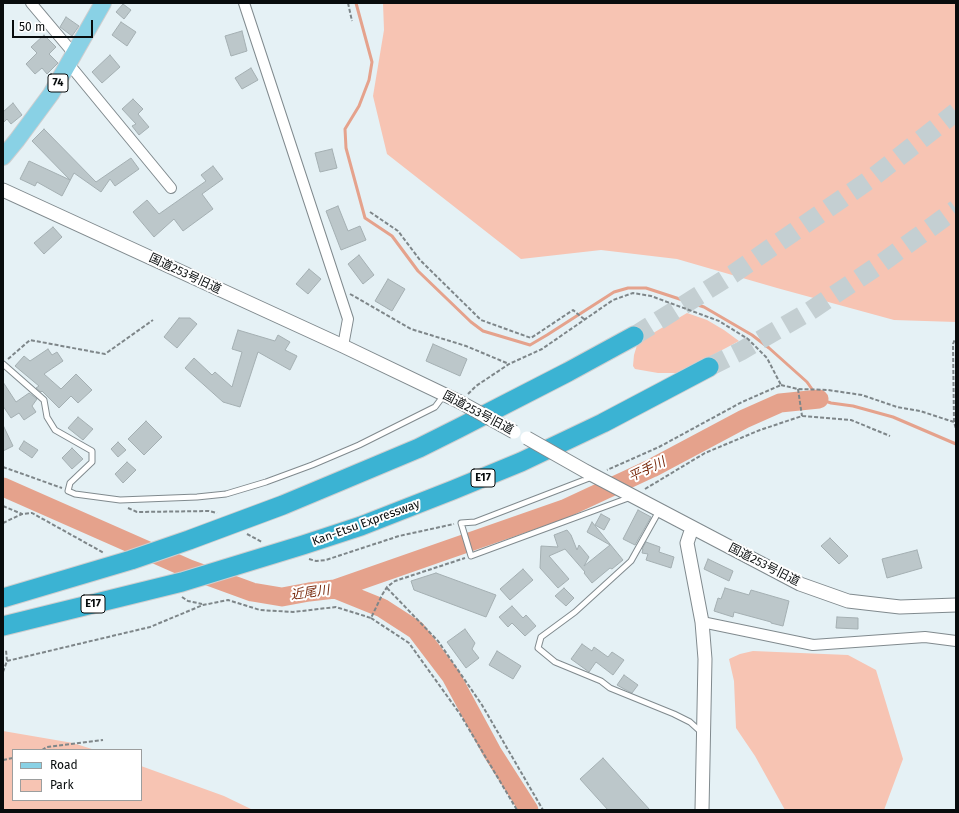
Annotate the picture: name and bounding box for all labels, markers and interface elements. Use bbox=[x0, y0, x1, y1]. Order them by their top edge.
scale bar bbox=[14, 12, 95, 38]
text: 50 m bbox=[19, 20, 45, 34]
road number: 74 bbox=[48, 74, 68, 92]
street label: 国道253号旧道 bbox=[147, 251, 223, 297]
street label: 国道253号旧道 bbox=[440, 388, 516, 438]
water label: 平手川 bbox=[626, 454, 668, 486]
road number: E17 bbox=[471, 469, 495, 487]
street label: Kan-Etsu Expressway bbox=[310, 497, 422, 549]
street label: 国道253号旧道 bbox=[726, 541, 802, 589]
water label: 近尾川 bbox=[290, 583, 330, 603]
road number: E17 bbox=[81, 595, 105, 613]
legend bbox=[12, 749, 142, 801]
text: Road bbox=[50, 758, 78, 772]
text: Park bbox=[50, 778, 74, 792]

